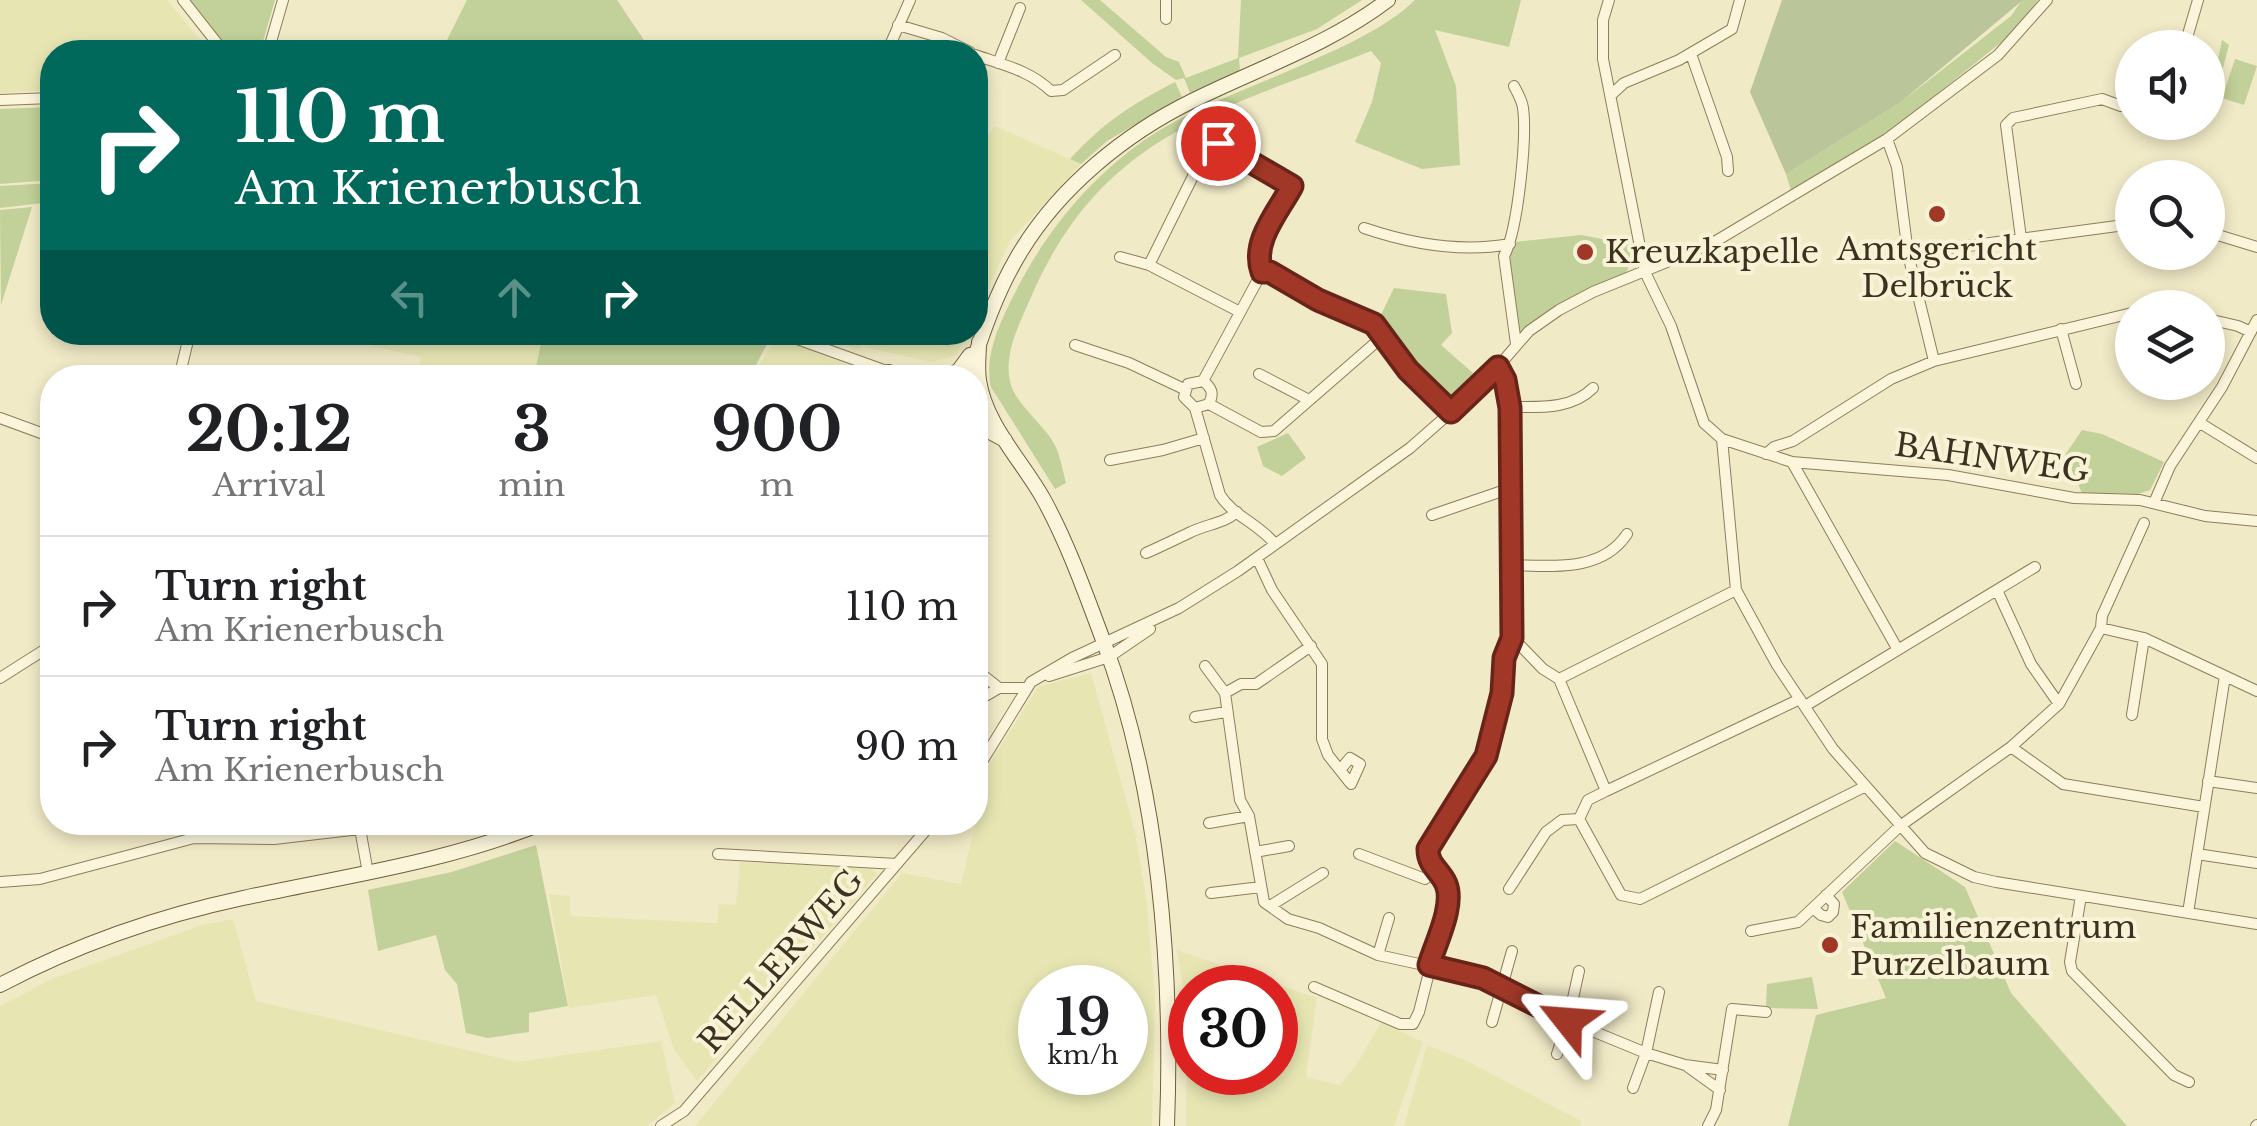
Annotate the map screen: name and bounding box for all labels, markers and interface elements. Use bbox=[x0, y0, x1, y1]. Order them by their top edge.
map controls bbox=[2115, 30, 2225, 400]
button: sound bbox=[2115, 30, 2225, 140]
text: 110 m bbox=[235, 74, 445, 161]
icon: right bbox=[70, 80, 200, 210]
pin bbox=[1176, 101, 1261, 186]
icon: arrive bbox=[1191, 116, 1246, 171]
text: Am Krienerbusch bbox=[235, 160, 642, 216]
button: search bbox=[2115, 160, 2225, 270]
marker: Amtsgericht Delbrück bbox=[1926, 203, 1948, 225]
place label: Amtsgericht Delbrück bbox=[1836, 229, 2037, 306]
place label: Kreuzkapelle bbox=[1605, 232, 1819, 272]
marker: Kreuzkapelle bbox=[1574, 241, 1596, 263]
icon: left bbox=[382, 270, 437, 325]
icon: ahead bbox=[487, 270, 542, 325]
icon: right bbox=[592, 270, 647, 325]
button: layers bbox=[2115, 290, 2225, 400]
text: 20:12 bbox=[186, 393, 352, 467]
text: 3 bbox=[513, 393, 551, 467]
text: 900 bbox=[711, 393, 842, 467]
street label: BAHNWEG bbox=[1892, 425, 2092, 491]
text: Arrival bbox=[212, 465, 326, 505]
text: min bbox=[498, 465, 565, 505]
text: m bbox=[760, 465, 794, 505]
text: Turn right bbox=[155, 563, 366, 610]
icon: right bbox=[70, 579, 125, 634]
text: 110 m bbox=[845, 583, 958, 630]
text: Am Krienerbusch bbox=[155, 610, 444, 650]
text: Turn right bbox=[155, 703, 366, 750]
icon: right bbox=[70, 719, 125, 774]
text: 90 m bbox=[855, 723, 958, 770]
text: Am Krienerbusch bbox=[155, 750, 444, 790]
street label: RELLERWEG bbox=[690, 861, 872, 1061]
place label: Familienzentrum Purzelbaum bbox=[1850, 907, 2136, 984]
marker: Familienzentrum Purzelbaum bbox=[1819, 934, 1841, 956]
speed limit sign: 30 bbox=[1168, 965, 1298, 1095]
position arrow bbox=[1516, 969, 1620, 1073]
text: 19 bbox=[1055, 986, 1111, 1049]
text: km/h bbox=[1048, 1040, 1118, 1071]

